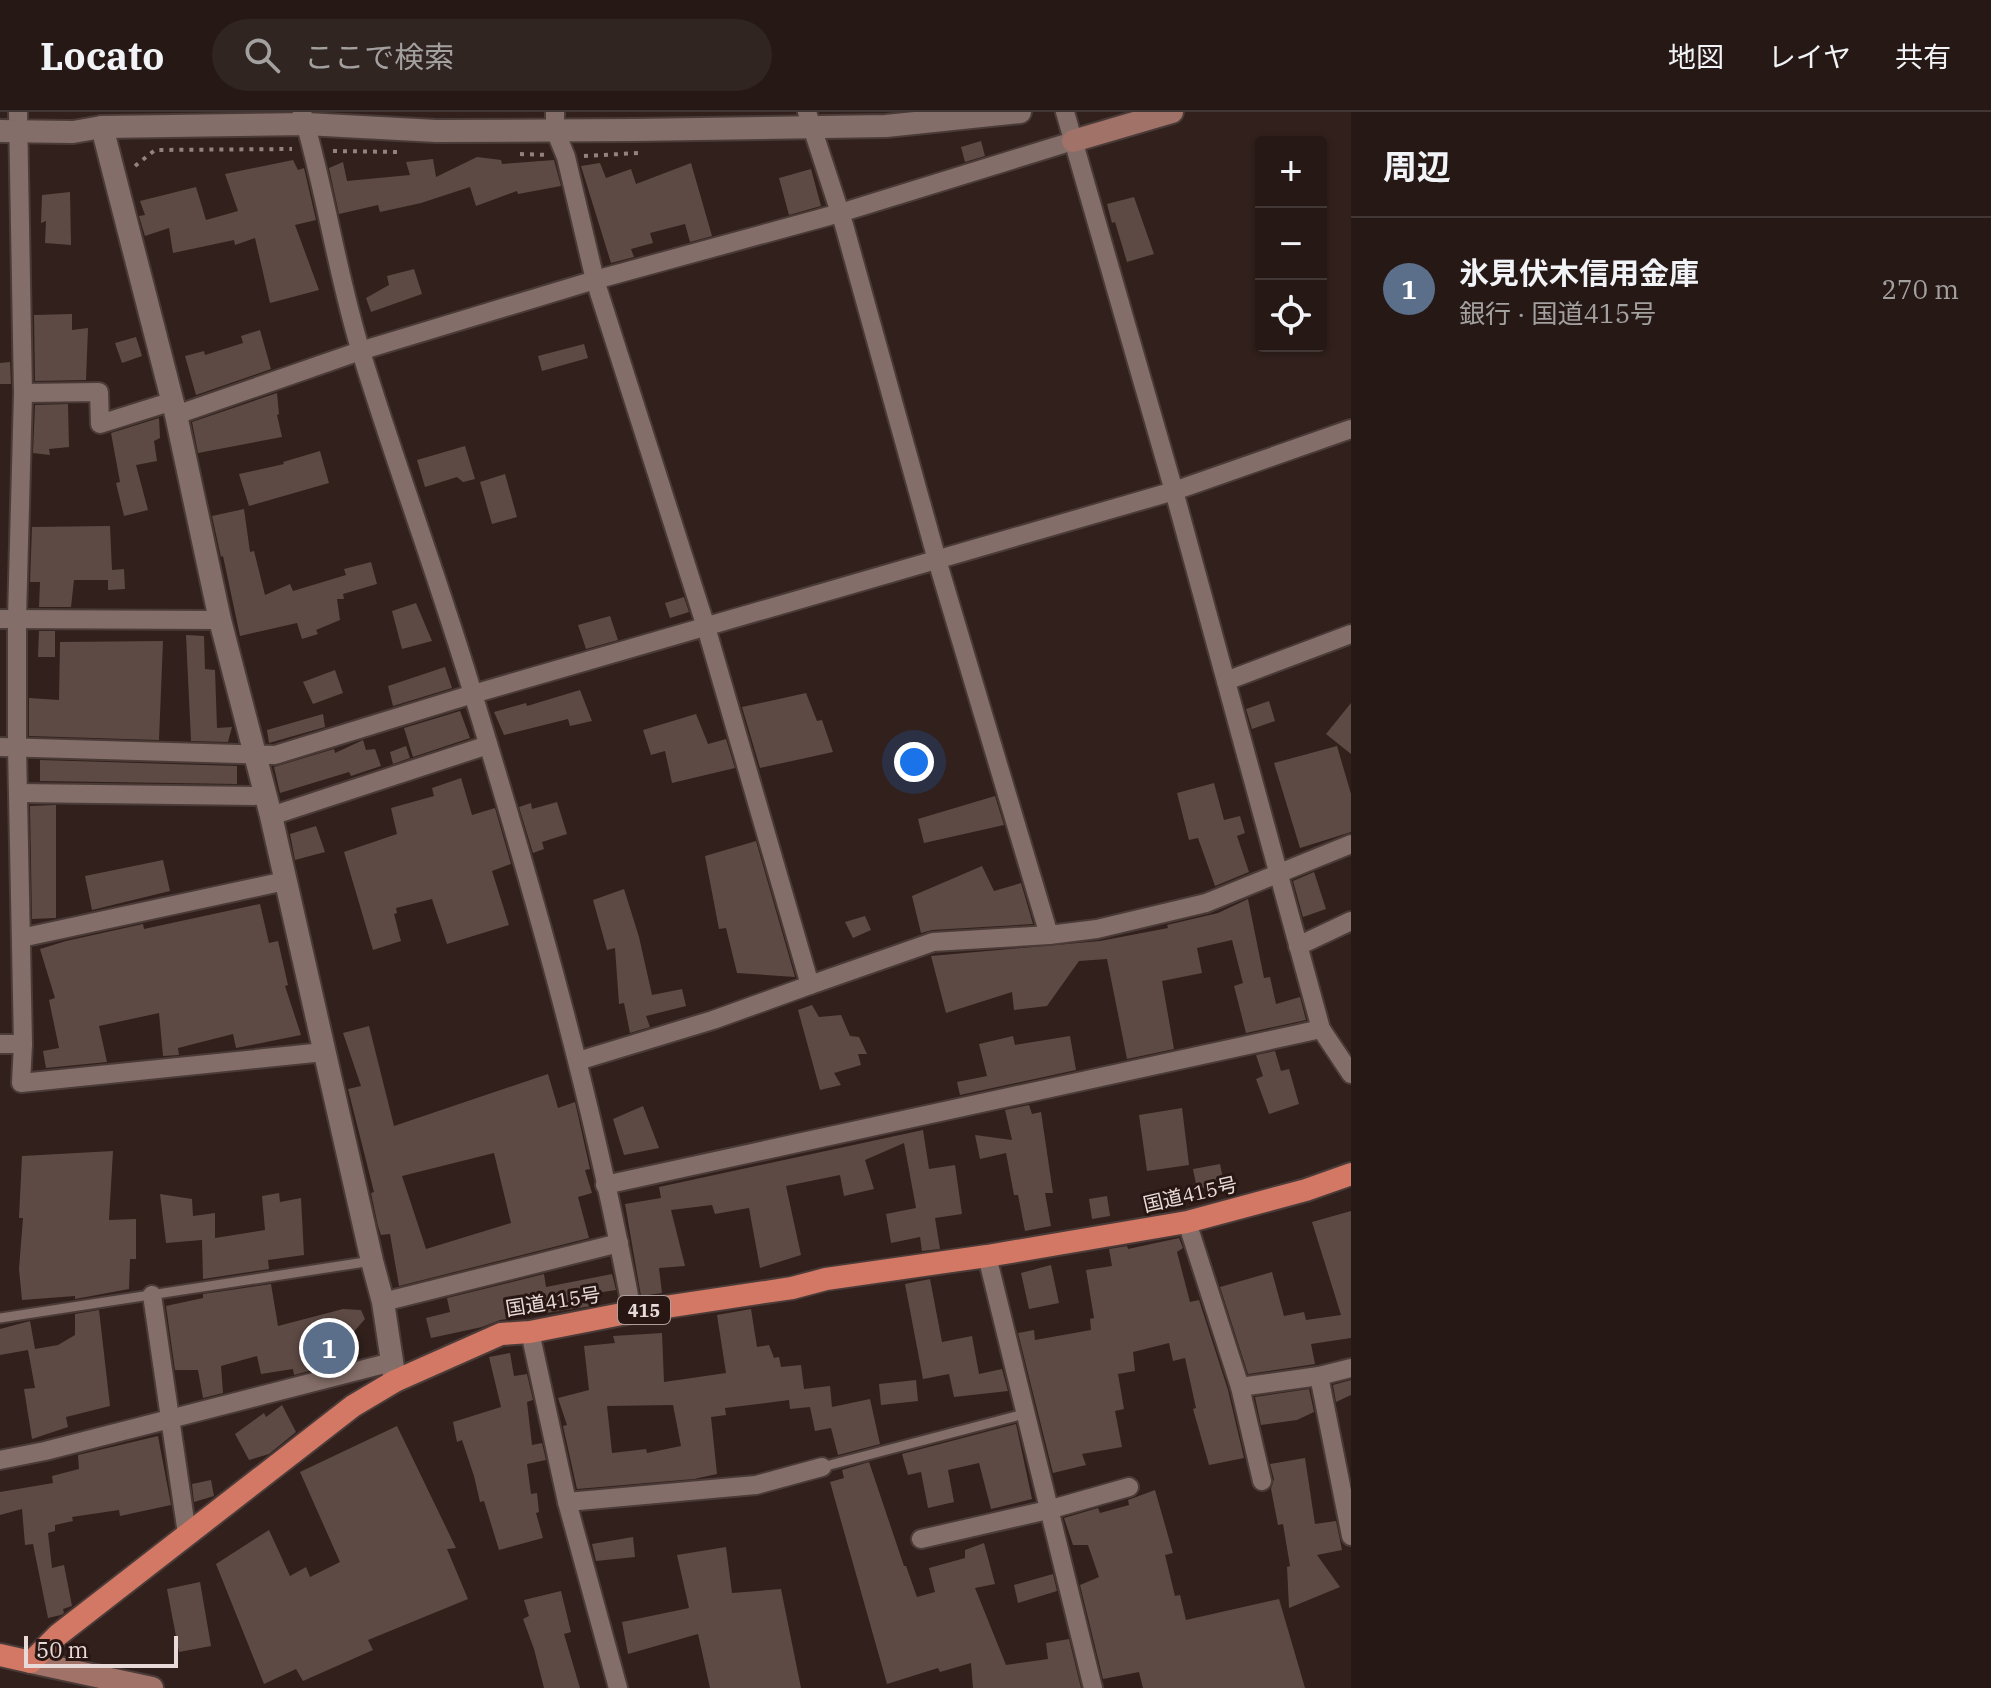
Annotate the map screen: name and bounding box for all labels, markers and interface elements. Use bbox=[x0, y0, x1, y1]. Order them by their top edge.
search box bbox=[212, 19, 772, 91]
text: Locato bbox=[40, 31, 164, 80]
icon: search bbox=[240, 33, 284, 77]
text: ここで検索 bbox=[304, 37, 454, 76]
text: 地図 bbox=[1668, 38, 1724, 75]
text: レイヤ bbox=[1768, 38, 1851, 75]
text: 共有 bbox=[1895, 38, 1951, 75]
map controls bbox=[1255, 136, 1327, 352]
button: + bbox=[1255, 136, 1327, 208]
text: 周辺 bbox=[1383, 144, 1451, 188]
button: − bbox=[1255, 208, 1327, 280]
text: 氷見伏木信用金庫 bbox=[1459, 253, 1699, 292]
text: 1 bbox=[1401, 272, 1417, 306]
text: 270 m bbox=[1881, 272, 1959, 306]
button: locate bbox=[1255, 280, 1327, 352]
text: 銀行 · 国道415号 bbox=[1459, 296, 1656, 330]
your location bbox=[894, 742, 934, 782]
street label: 国道415号 bbox=[1140, 1170, 1240, 1218]
street label: 国道415号 bbox=[503, 1280, 603, 1322]
road number: 415 bbox=[618, 1296, 670, 1324]
pin: 1 bbox=[303, 1318, 355, 1378]
scale bar bbox=[24, 1632, 178, 1668]
text: 50 m bbox=[36, 1635, 88, 1664]

